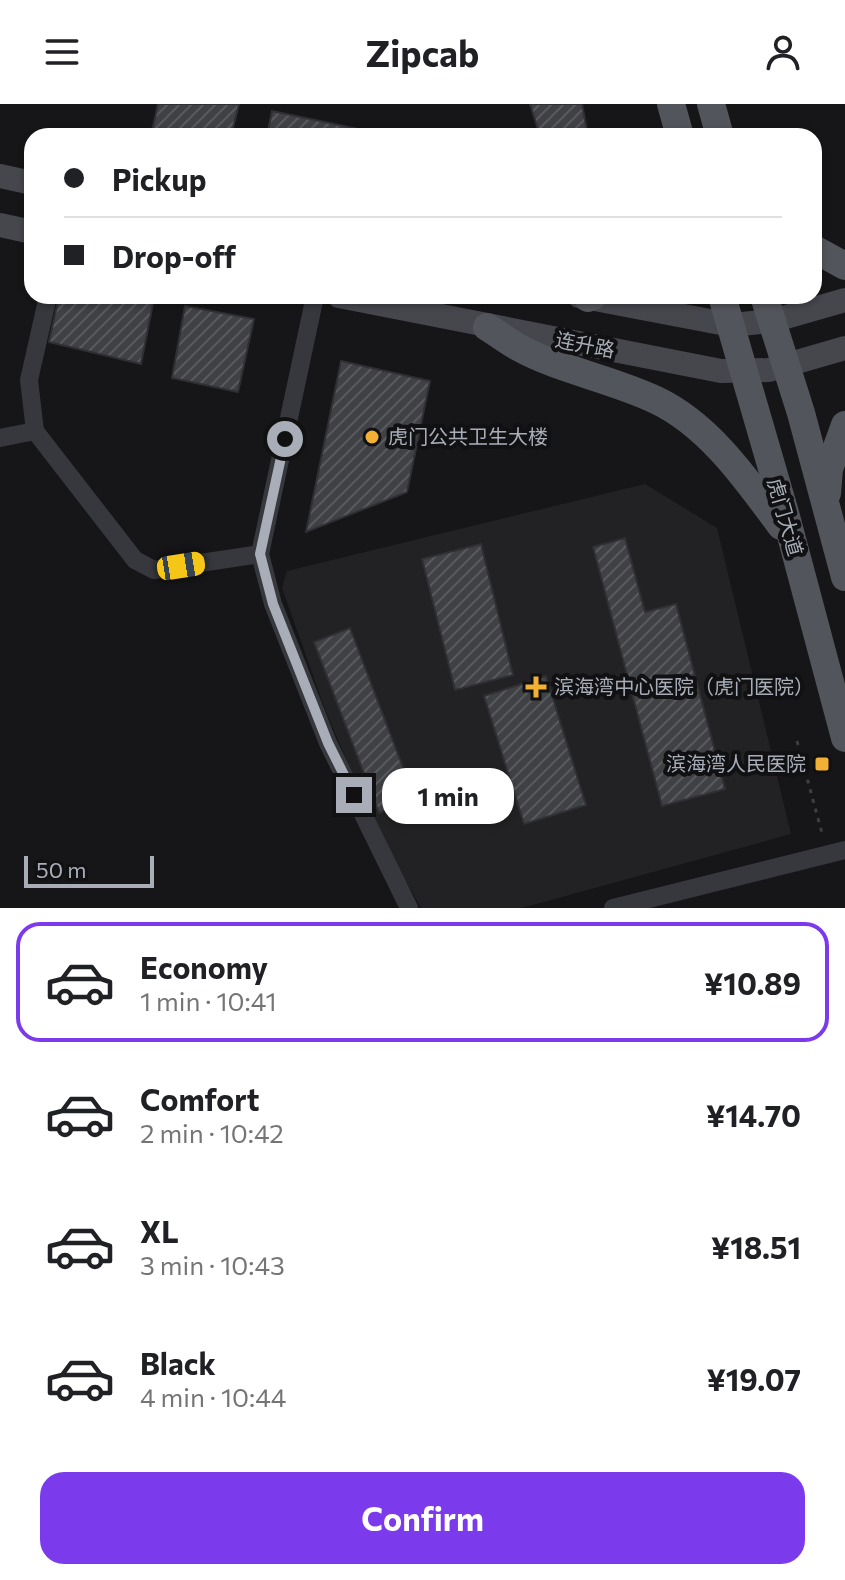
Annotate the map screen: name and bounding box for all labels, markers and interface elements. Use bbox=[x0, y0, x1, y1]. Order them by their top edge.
icon: menu bbox=[40, 30, 84, 74]
text: Zipcab bbox=[366, 30, 479, 74]
icon: person bbox=[761, 30, 805, 74]
text: Pickup bbox=[112, 160, 206, 197]
text: Drop-off bbox=[112, 237, 236, 274]
street label: 连升路 bbox=[553, 327, 617, 362]
route start bbox=[267, 421, 303, 457]
place label: 虎门公共卫生大楼 bbox=[388, 424, 548, 448]
marker: 虎门公共卫生大楼 bbox=[363, 428, 381, 446]
street label: 虎门大道 bbox=[763, 475, 809, 558]
car bbox=[155, 550, 207, 582]
place label: 滨海湾中心医院（虎门医院） bbox=[554, 674, 814, 698]
marker: 滨海湾中心医院（虎门医院） bbox=[525, 676, 547, 698]
place label: 滨海湾人民医院 bbox=[666, 751, 806, 775]
marker: 滨海湾人民医院 bbox=[813, 755, 831, 773]
callout: 1 min bbox=[382, 767, 514, 823]
route end bbox=[336, 777, 372, 813]
text: 1 min bbox=[417, 780, 479, 811]
scale bar bbox=[24, 852, 154, 888]
text: 50 m bbox=[36, 856, 86, 883]
icon: car bbox=[44, 946, 116, 1018]
text: Economy bbox=[140, 948, 268, 985]
text: ¥10.89 bbox=[704, 964, 801, 1001]
text: 1 min · 10:41 bbox=[140, 985, 277, 1016]
icon: car bbox=[44, 1078, 116, 1150]
text: Comfort bbox=[140, 1080, 259, 1117]
text: ¥14.70 bbox=[706, 1096, 801, 1133]
text: 2 min · 10:42 bbox=[140, 1117, 284, 1148]
icon: car bbox=[44, 1210, 116, 1282]
text: XL bbox=[140, 1212, 179, 1249]
text: ¥18.51 bbox=[711, 1228, 801, 1265]
text: 3 min · 10:43 bbox=[140, 1249, 285, 1280]
icon: car bbox=[44, 1342, 116, 1414]
text: Black bbox=[140, 1344, 216, 1381]
text: ¥19.07 bbox=[706, 1360, 801, 1397]
text: 4 min · 10:44 bbox=[140, 1381, 286, 1412]
button: Confirm bbox=[40, 1472, 805, 1564]

